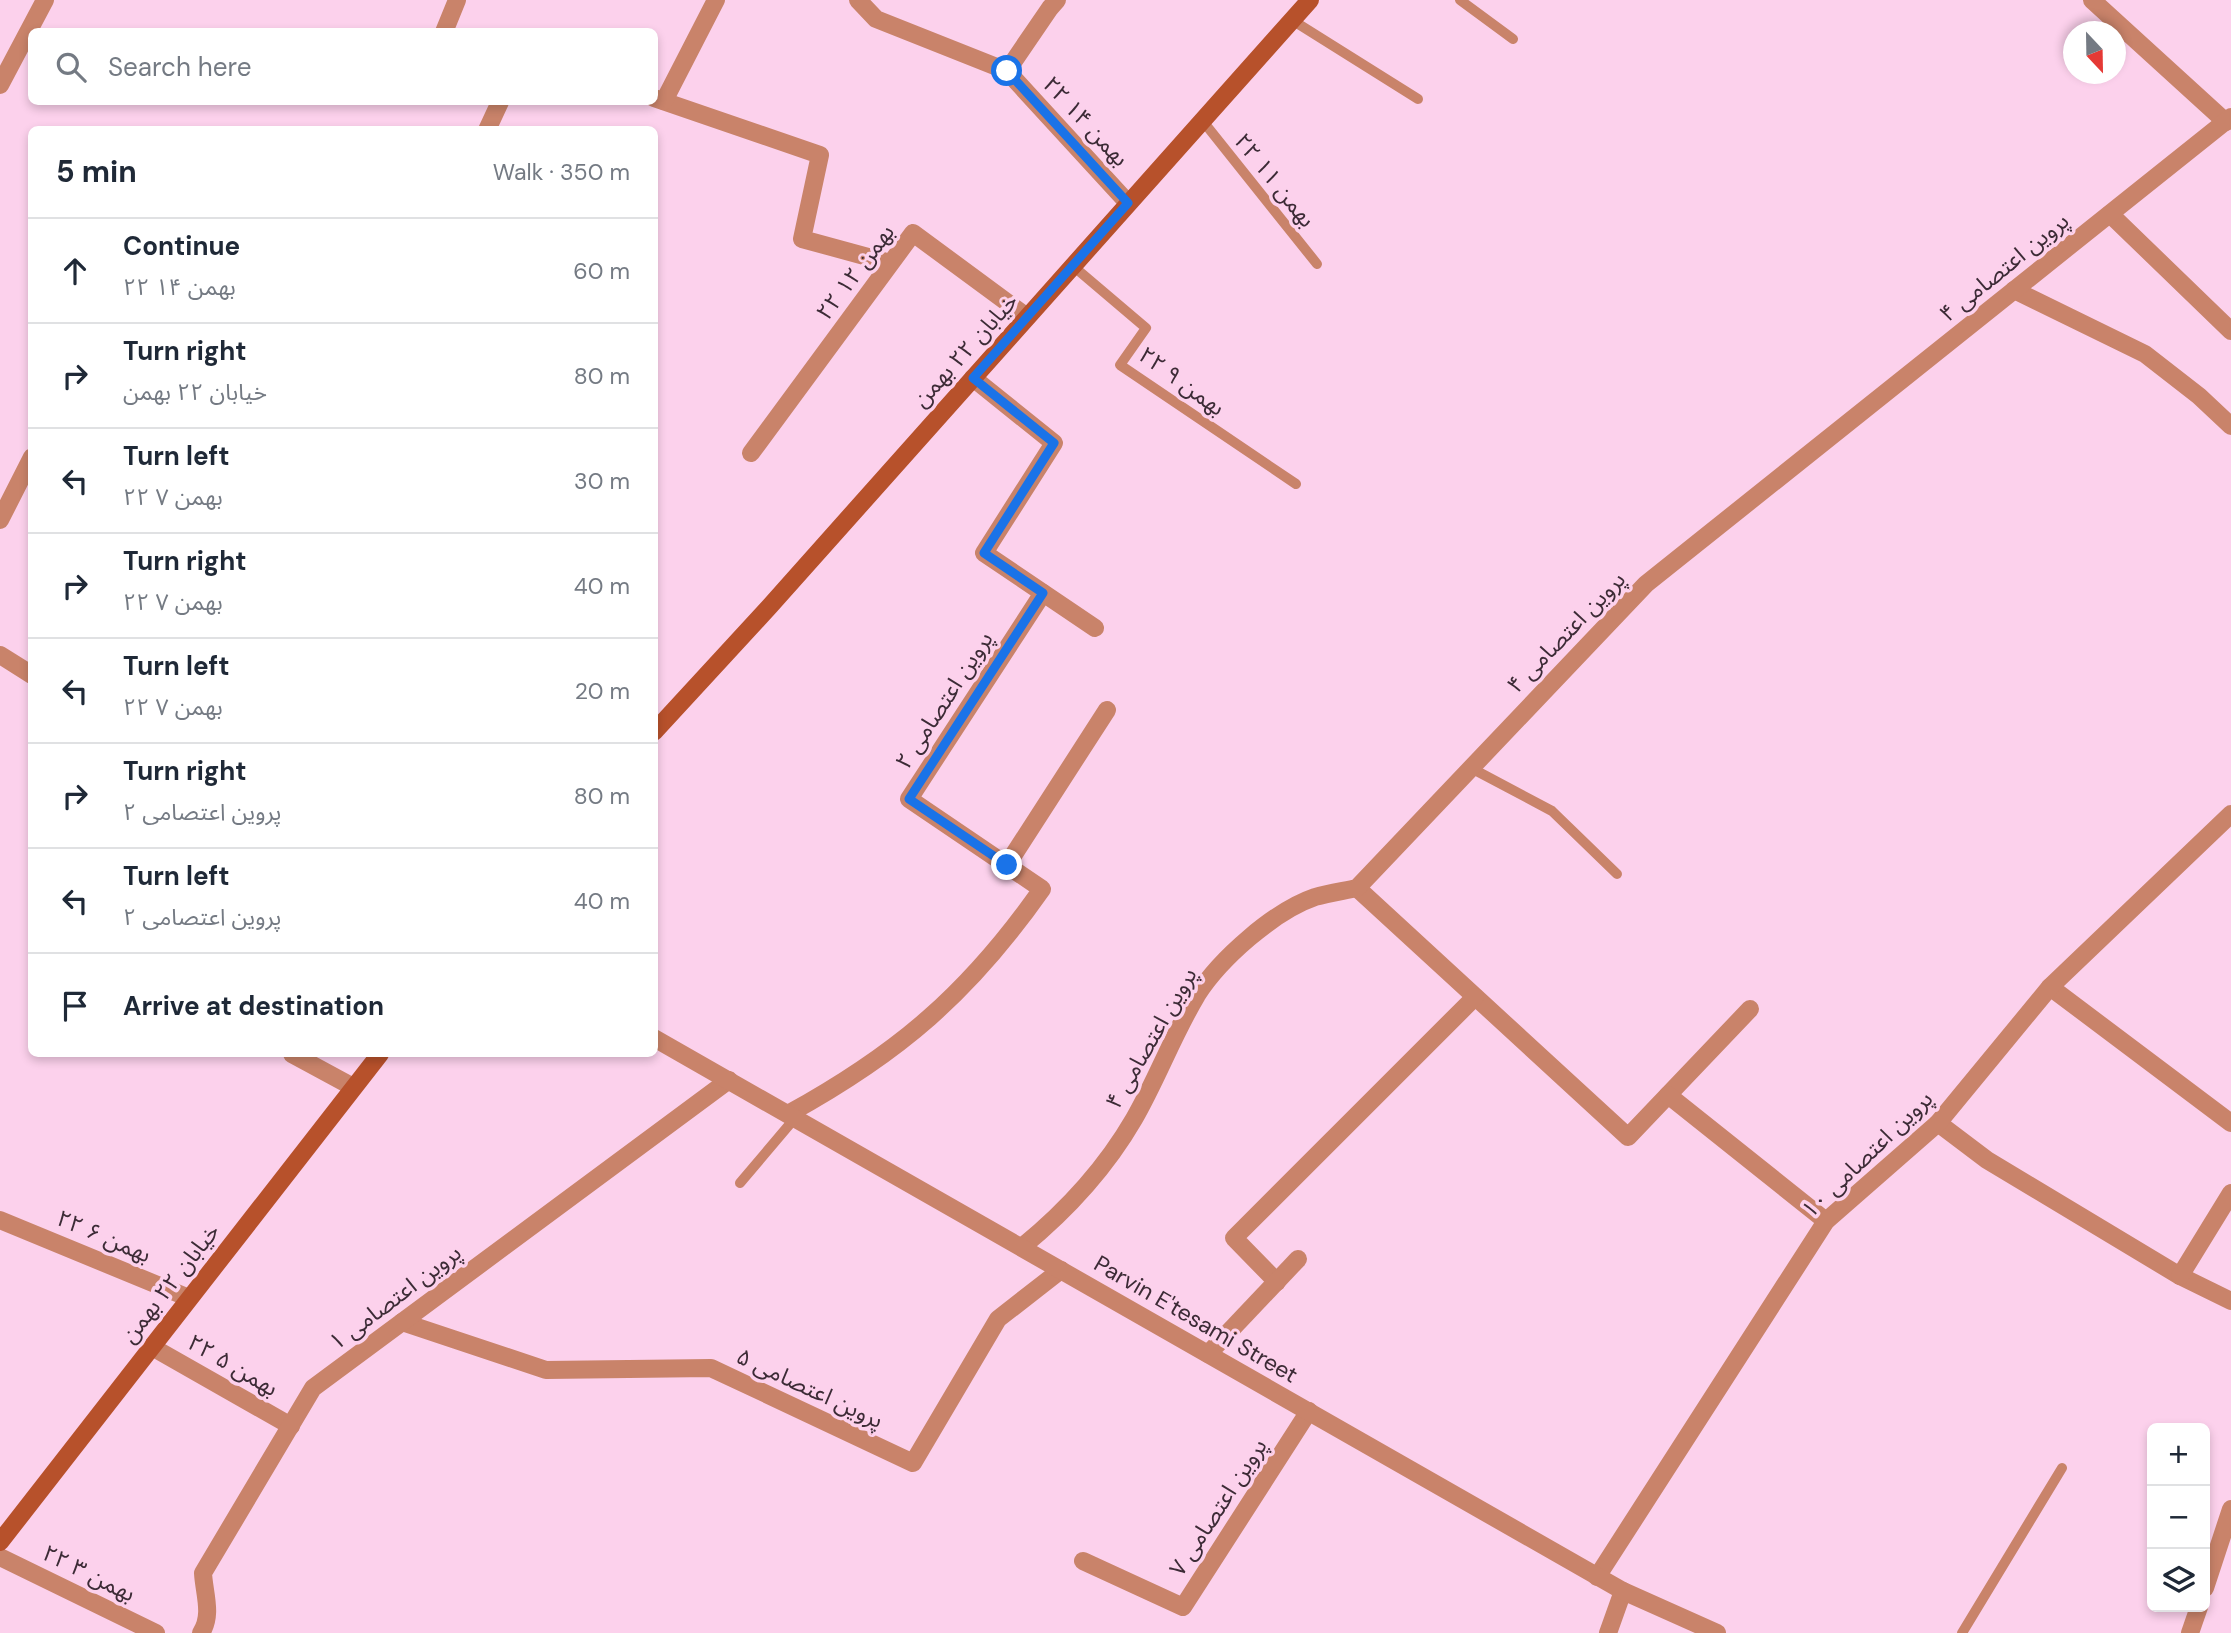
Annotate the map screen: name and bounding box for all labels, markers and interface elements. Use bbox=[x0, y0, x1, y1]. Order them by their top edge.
north arrow bbox=[2063, 21, 2126, 84]
search box bbox=[28, 28, 658, 105]
icon: search bbox=[52, 48, 90, 86]
text: Search here bbox=[108, 50, 251, 84]
route start bbox=[991, 55, 1022, 86]
street label: ۲۲ بهمن ۱۴ bbox=[1037, 70, 1135, 172]
street label: ۲۲ بهمن ۱۱ bbox=[1228, 127, 1322, 233]
text: 5 min bbox=[56, 152, 137, 191]
text: Walk · 350 m bbox=[493, 157, 630, 187]
street label: پروین اعتصامی ۴ bbox=[1933, 205, 2075, 329]
street label: ۲۲ بهمن ۱۲ bbox=[809, 218, 901, 326]
text: Continue bbox=[123, 229, 240, 263]
icon: ahead bbox=[56, 252, 94, 290]
text: 60 m bbox=[573, 256, 630, 286]
text: ۲۲ بهمن ۱۴ bbox=[123, 272, 236, 302]
street label: خیابان ۲۲ بهمن bbox=[906, 286, 1024, 414]
text: Turn right bbox=[123, 334, 247, 368]
street label: ۲۲ بهمن ۹ bbox=[1133, 340, 1231, 422]
icon: right bbox=[56, 357, 94, 395]
text: 80 m bbox=[574, 361, 630, 391]
text: خیابان ۲۲ بهمن bbox=[123, 377, 267, 407]
text: Turn left bbox=[123, 439, 230, 473]
icon: left bbox=[56, 462, 94, 500]
text: 30 m bbox=[574, 466, 630, 496]
text: ۲۲ بهمن ۷ bbox=[123, 482, 223, 512]
text: Turn right bbox=[123, 544, 247, 578]
street label: پروین اعتصامی ۴ bbox=[1500, 565, 1632, 700]
icon: right bbox=[56, 567, 94, 605]
text: 40 m bbox=[574, 571, 630, 601]
text: ۲۲ بهمن ۷ bbox=[123, 587, 223, 617]
street label: پروین اعتصامی ۲ bbox=[888, 625, 1000, 775]
text: Turn left bbox=[123, 649, 230, 683]
icon: left bbox=[56, 672, 94, 710]
text: 20 m bbox=[575, 676, 630, 706]
text: ۲۲ بهمن ۷ bbox=[123, 692, 223, 722]
text: Turn right bbox=[123, 754, 247, 788]
icon: right bbox=[56, 777, 94, 815]
text: 80 m bbox=[574, 781, 630, 811]
text: پروین اعتصامی ۲ bbox=[123, 797, 281, 827]
route end bbox=[991, 849, 1022, 880]
text: Turn left bbox=[123, 859, 230, 893]
icon: left bbox=[56, 882, 94, 920]
text: 40 m bbox=[574, 886, 630, 916]
text: پروین اعتصامی ۲ bbox=[123, 902, 281, 932]
street label: پروین اعتصامی ۴ bbox=[1098, 962, 1204, 1114]
icon: arrive bbox=[56, 987, 94, 1025]
text: Arrive at destination bbox=[123, 989, 384, 1023]
street label: پروین اعتصامی ۱۰ bbox=[1795, 1084, 1939, 1225]
street label: ۲۲ بهمن ۶ bbox=[52, 1203, 156, 1269]
street label: خیابان ۲۲ بهمن bbox=[114, 1217, 226, 1349]
street label: پروین اعتصامی ۱ bbox=[323, 1237, 467, 1357]
street label: Parvin E'tesami Street bbox=[1089, 1248, 1303, 1390]
street label: ۲۲ بهمن ۵ bbox=[182, 1327, 284, 1403]
street label: پروین اعتصامی ۵ bbox=[732, 1341, 888, 1435]
map controls bbox=[2147, 1423, 2210, 1612]
button: + bbox=[2147, 1423, 2210, 1486]
street label: پروین اعتصامی ۷ bbox=[1162, 1432, 1274, 1582]
button: − bbox=[2147, 1486, 2210, 1549]
street label: ۲۲ بهمن ۳ bbox=[38, 1538, 140, 1608]
button: layers bbox=[2147, 1549, 2210, 1612]

